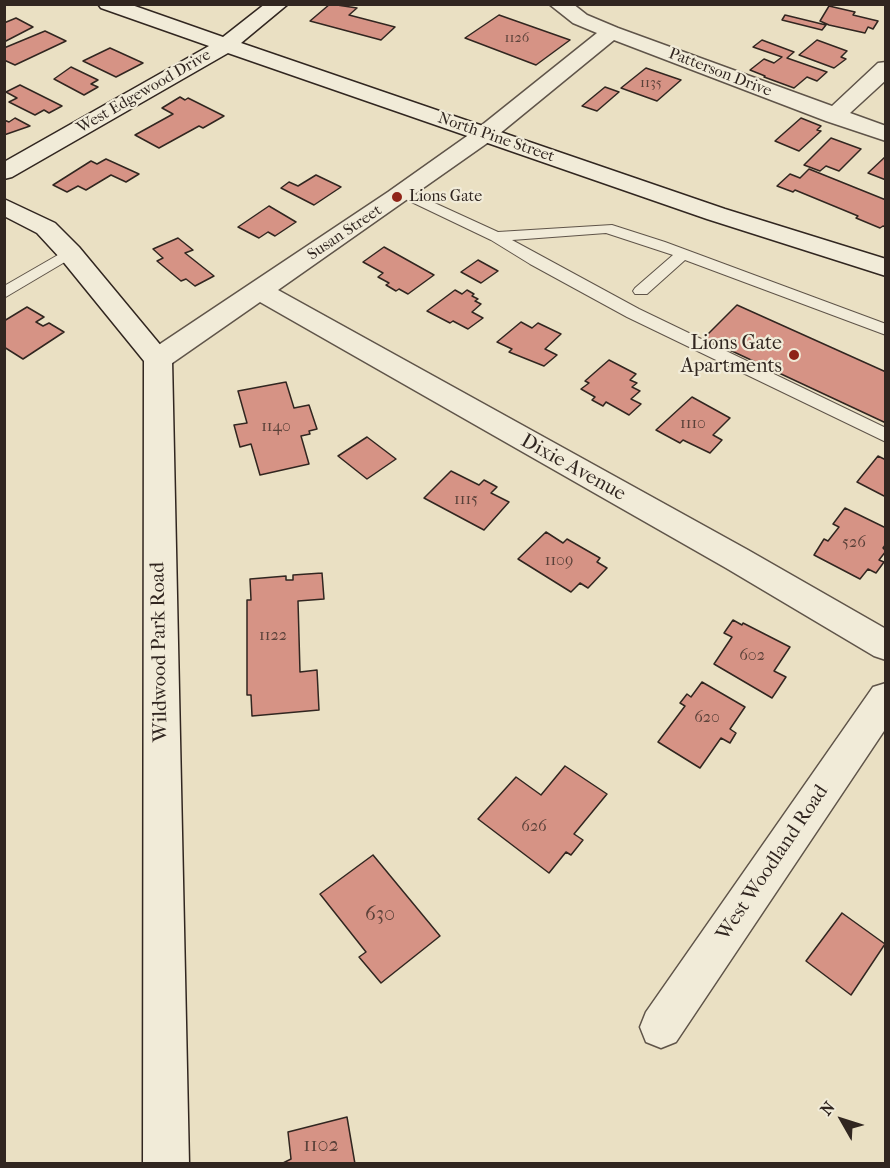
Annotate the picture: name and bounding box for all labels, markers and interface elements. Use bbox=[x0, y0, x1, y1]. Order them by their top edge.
house number: 1126 bbox=[505, 31, 529, 47]
street label: Patterson Drive bbox=[666, 45, 774, 101]
street label: West Edgewood Drive bbox=[74, 46, 214, 138]
house number: 1135 bbox=[640, 76, 662, 92]
street label: North Pine Street bbox=[435, 109, 557, 167]
place label: Lions Gate bbox=[409, 187, 482, 207]
marker: Lions Gate bbox=[390, 190, 404, 204]
street label: Susan Street bbox=[304, 201, 386, 265]
place label: Lions Gate Apartments bbox=[681, 332, 782, 379]
marker: Lions Gate Apartments bbox=[787, 348, 801, 362]
house number: 1110 bbox=[680, 414, 706, 434]
house number: 1140 bbox=[261, 417, 291, 437]
street label: Dixie Avenue bbox=[516, 429, 630, 507]
house number: 1115 bbox=[454, 490, 478, 510]
house number: 526 bbox=[842, 533, 866, 553]
house number: 1109 bbox=[545, 551, 573, 571]
street label: Wildwood Park Road bbox=[146, 562, 174, 742]
house number: 1122 bbox=[259, 626, 287, 646]
house number: 602 bbox=[739, 646, 765, 666]
house number: 620 bbox=[694, 708, 720, 728]
street label: West Woodland Road bbox=[712, 781, 834, 945]
house number: 626 bbox=[521, 817, 547, 837]
house number: 630 bbox=[365, 903, 395, 927]
north arrow bbox=[812, 1090, 872, 1150]
text: N bbox=[816, 1098, 839, 1119]
house number: 1102 bbox=[303, 1134, 339, 1158]

